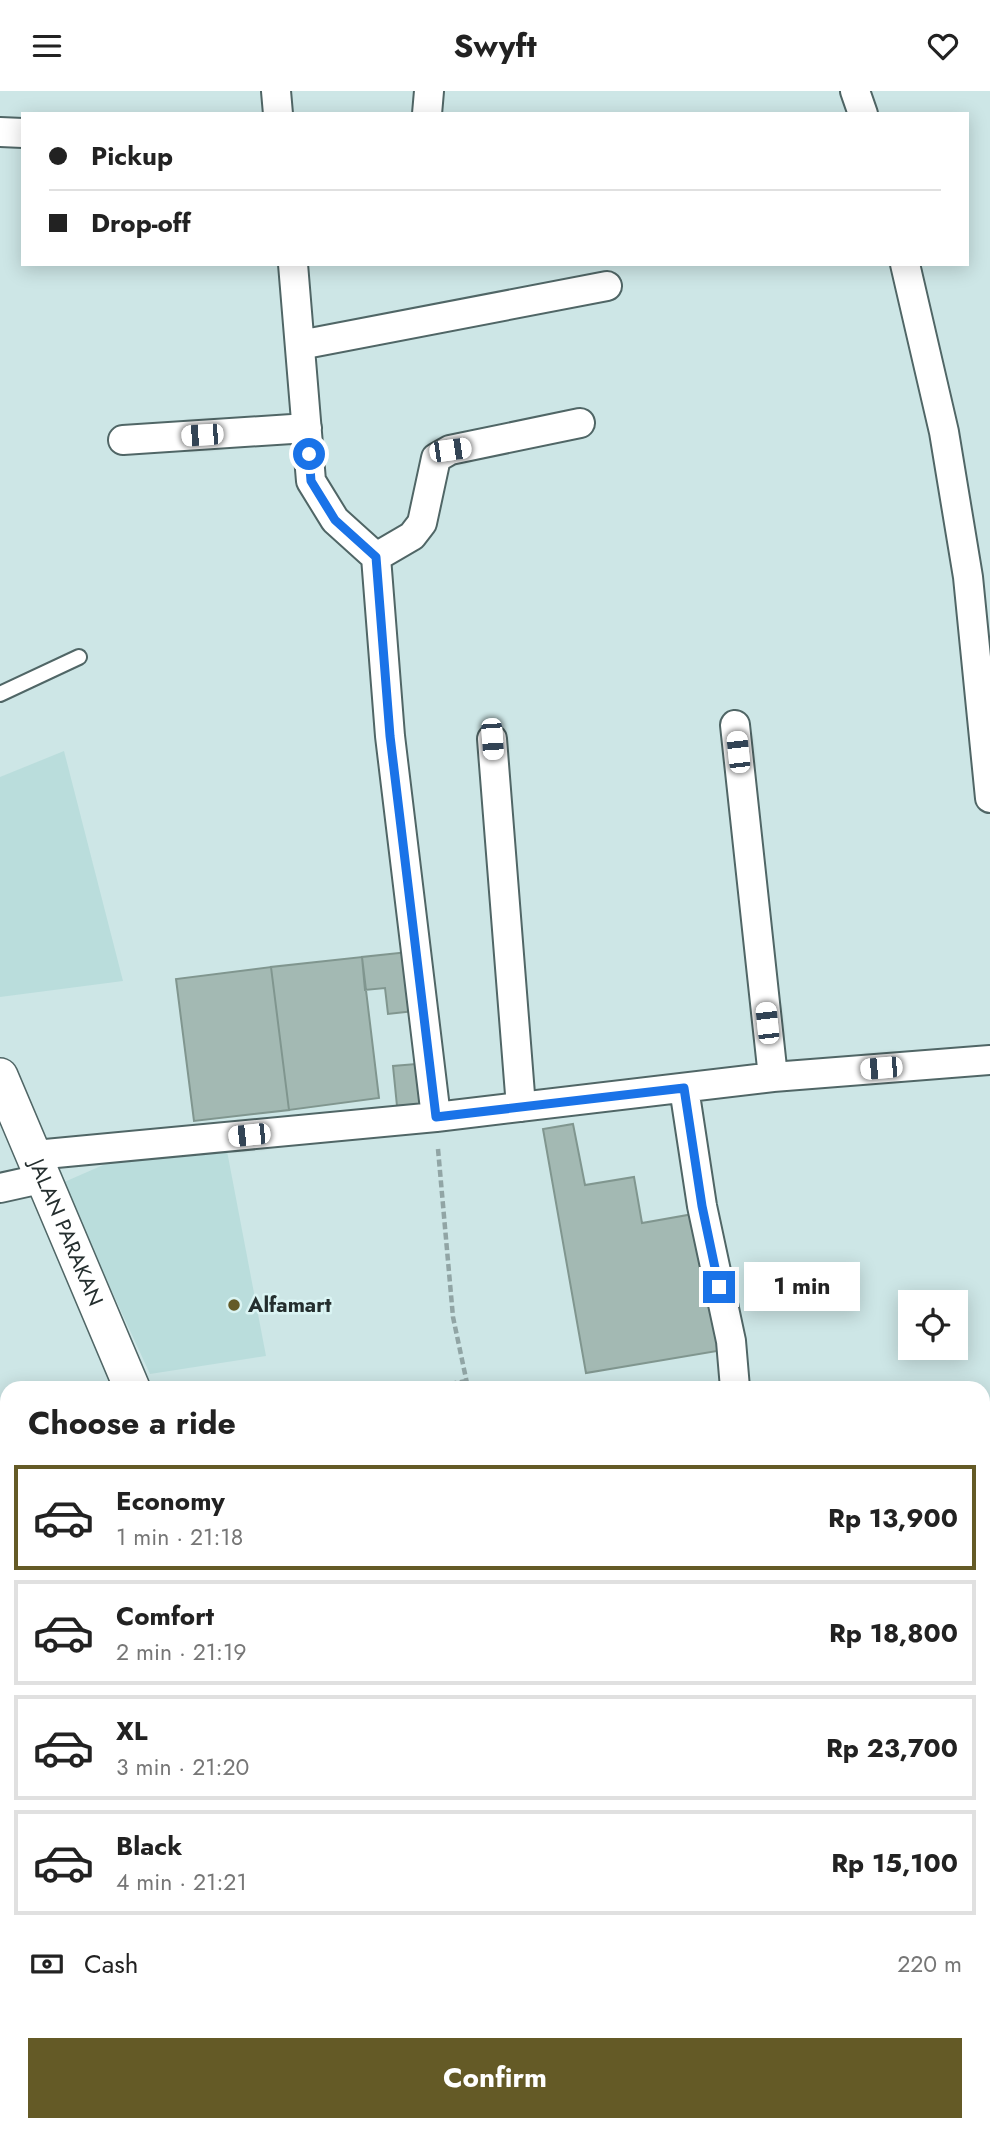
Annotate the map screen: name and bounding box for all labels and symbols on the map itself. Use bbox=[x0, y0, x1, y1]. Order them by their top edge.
car bbox=[181, 423, 224, 447]
car bbox=[428, 437, 473, 463]
route start bbox=[293, 438, 325, 470]
car bbox=[481, 717, 504, 761]
car bbox=[726, 730, 751, 774]
car bbox=[755, 1001, 780, 1045]
car bbox=[860, 1056, 903, 1080]
car bbox=[228, 1122, 271, 1148]
street label: JALAN PARAKAN bbox=[21, 1152, 111, 1311]
callout: 1 min bbox=[744, 1263, 859, 1311]
route end bbox=[703, 1271, 735, 1303]
place label: Alfamart bbox=[247, 1290, 332, 1320]
marker: Alfamart bbox=[226, 1297, 242, 1313]

